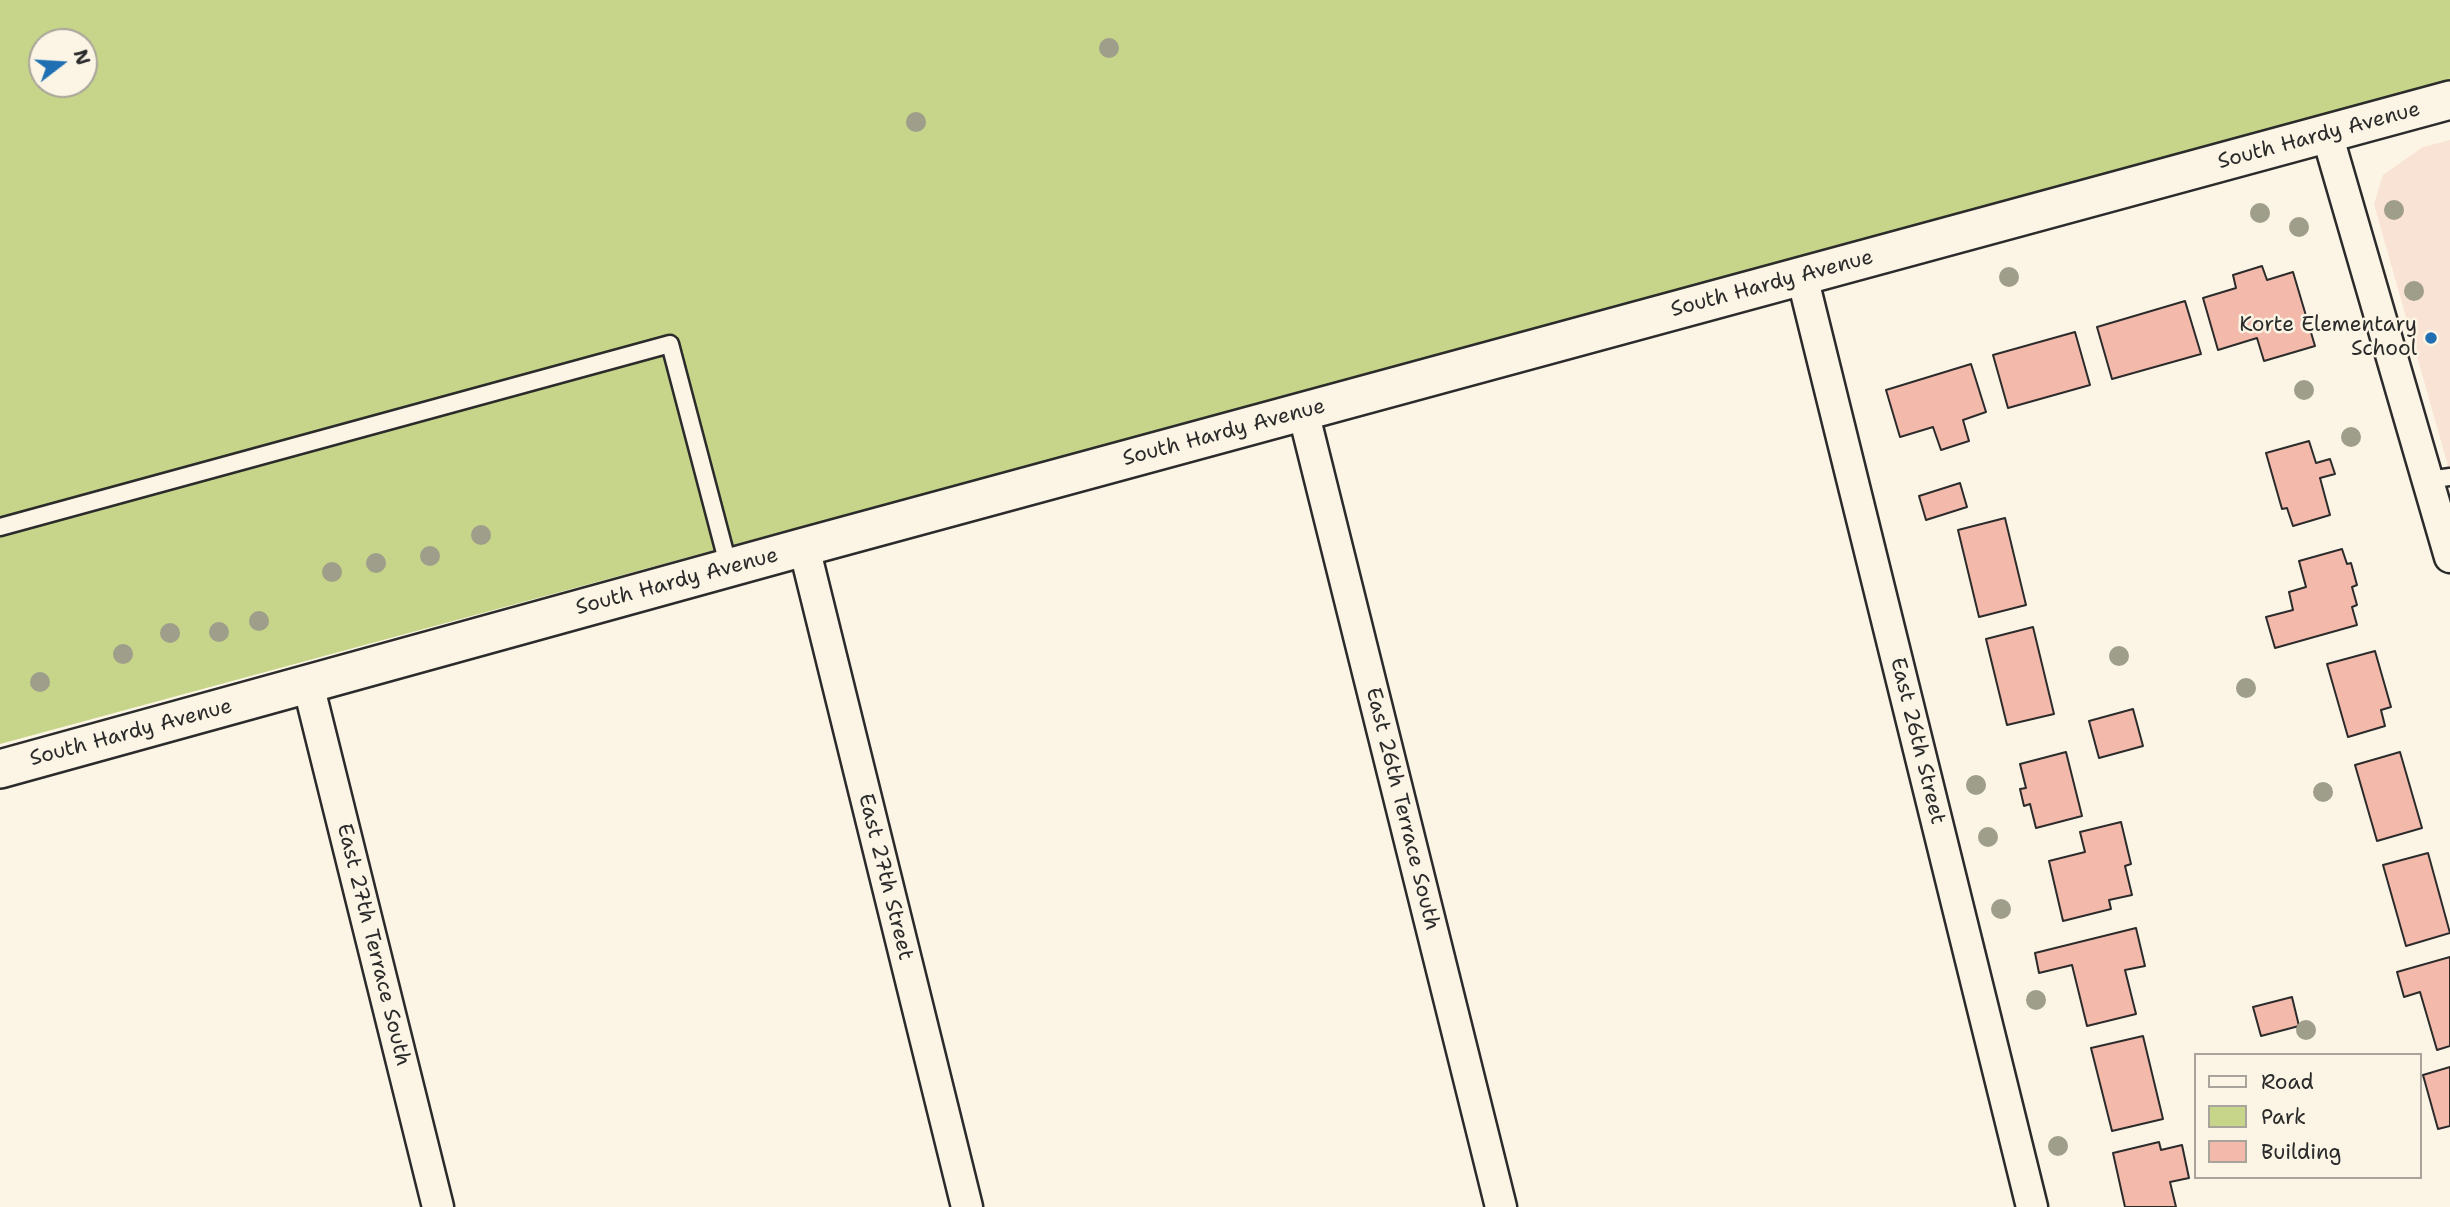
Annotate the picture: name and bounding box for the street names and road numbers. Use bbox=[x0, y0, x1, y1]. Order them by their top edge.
street label: South Hardy Avenue bbox=[2215, 97, 2423, 175]
street label: South Hardy Avenue bbox=[1668, 245, 1876, 323]
street label: South Hardy Avenue bbox=[1120, 394, 1328, 472]
street label: South Hardy Avenue bbox=[573, 543, 781, 621]
street label: East 26th Street bbox=[1884, 655, 1950, 827]
street label: East 26th Terrace South bbox=[1360, 685, 1444, 933]
street label: South Hardy Avenue bbox=[27, 694, 235, 772]
street label: East 27th Street bbox=[852, 791, 918, 963]
street label: East 27th Terrace South bbox=[331, 821, 415, 1069]

